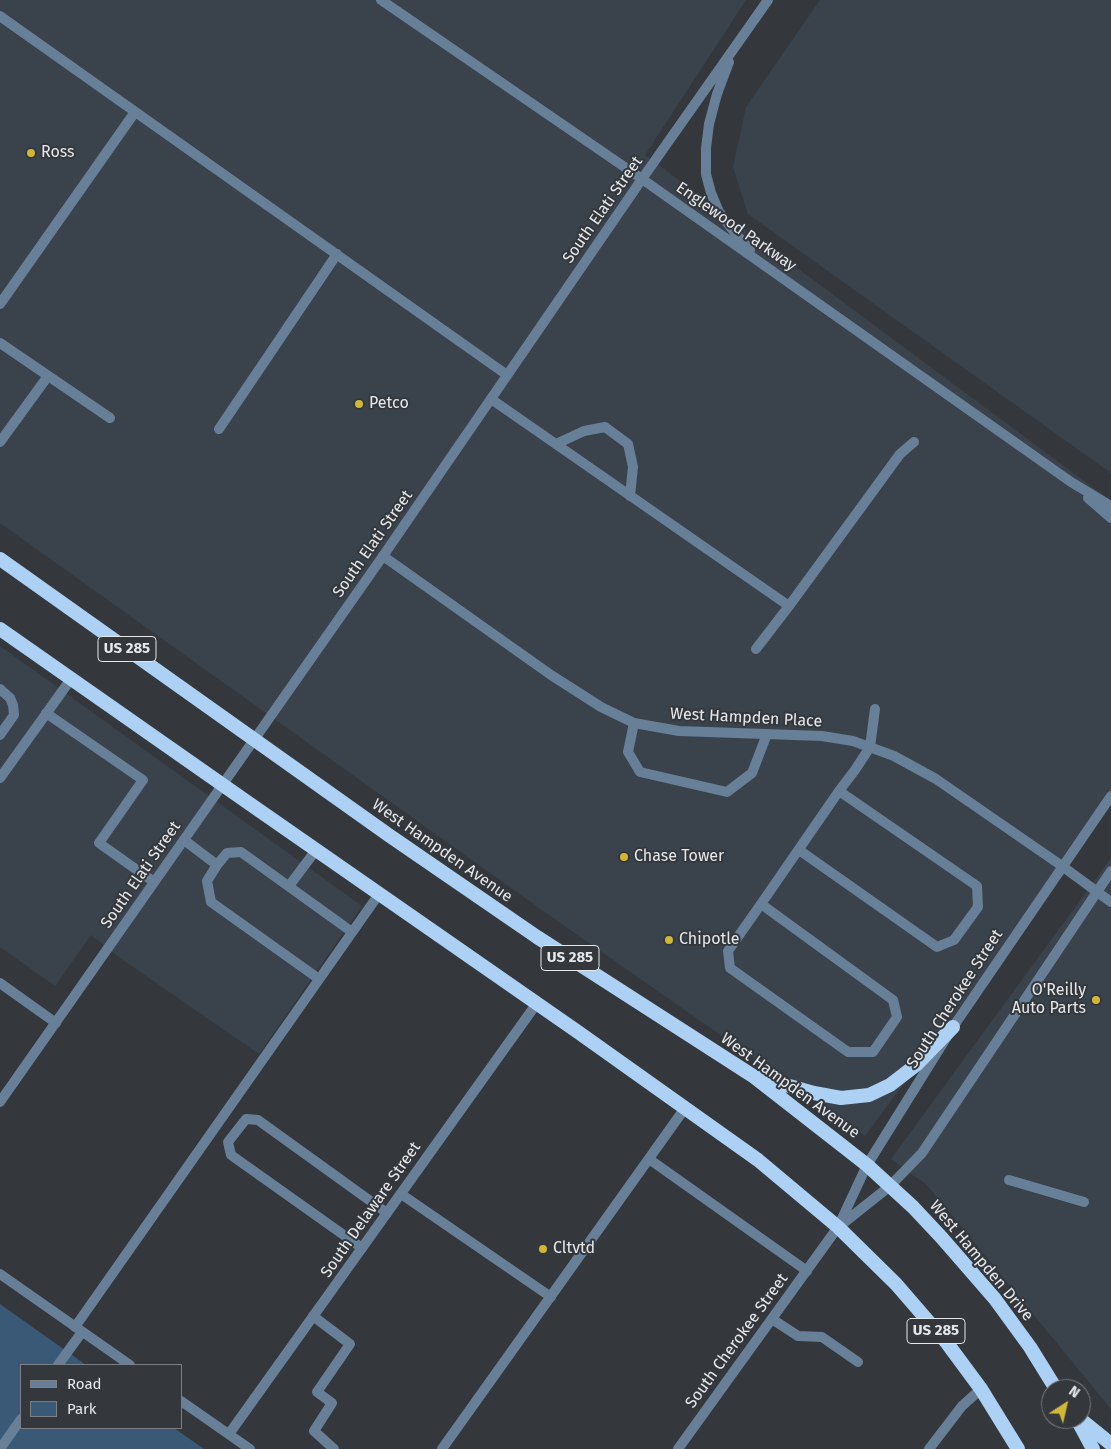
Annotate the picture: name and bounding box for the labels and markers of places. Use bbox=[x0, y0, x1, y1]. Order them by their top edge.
place label: Ross bbox=[41, 143, 75, 163]
marker: Ross bbox=[25, 147, 37, 159]
place label: Petco bbox=[369, 394, 409, 414]
marker: Petco bbox=[353, 398, 365, 410]
place label: Chase Tower bbox=[634, 847, 724, 867]
marker: Chase Tower bbox=[618, 851, 630, 863]
place label: Chipotle bbox=[679, 930, 739, 950]
marker: Chipotle bbox=[663, 934, 675, 946]
place label: O'Reilly Auto Parts bbox=[1012, 981, 1086, 1019]
marker: O'Reilly Auto Parts bbox=[1090, 994, 1102, 1006]
place label: Cltvtd bbox=[553, 1239, 595, 1259]
marker: Cltvtd bbox=[537, 1243, 549, 1255]

